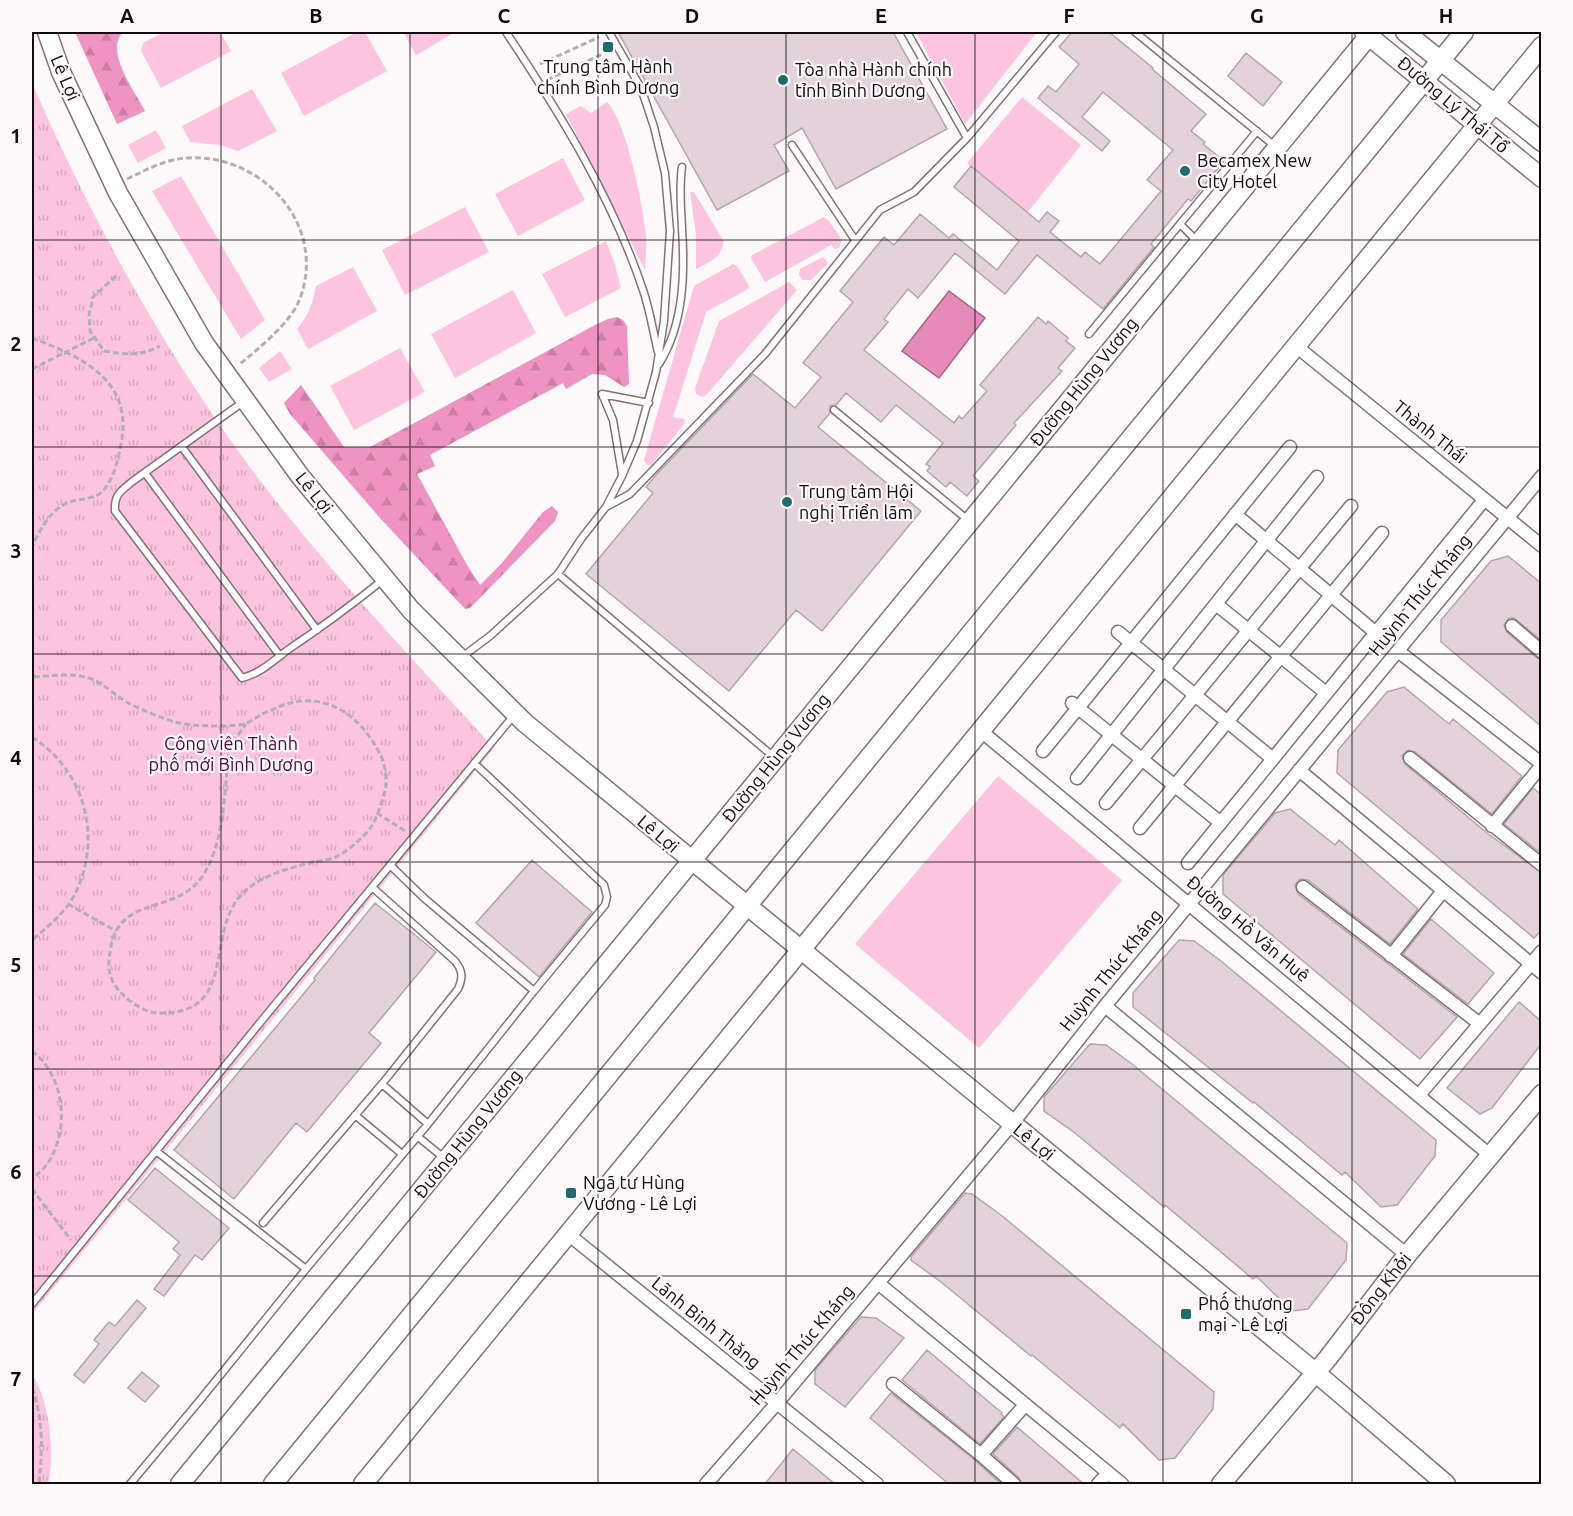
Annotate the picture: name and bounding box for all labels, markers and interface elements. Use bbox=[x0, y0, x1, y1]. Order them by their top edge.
text: A bbox=[120, 4, 134, 27]
text: B bbox=[309, 4, 323, 27]
text: C bbox=[498, 4, 511, 27]
text: D bbox=[685, 4, 699, 27]
text: E bbox=[875, 4, 887, 27]
text: F bbox=[1063, 4, 1075, 27]
text: G bbox=[1250, 4, 1264, 27]
text: H bbox=[1439, 4, 1453, 27]
marker: Trung tâm Hành chính Bình Dương bbox=[601, 40, 615, 54]
street label: Lê Lợi bbox=[47, 52, 84, 103]
street label: Đường Lý Thái Tổ bbox=[1394, 52, 1513, 156]
place label: Trung tâm Hành chính Bình Dương bbox=[537, 56, 679, 97]
place label: Tòa nhà Hành chính tỉnh Bình Dương bbox=[795, 59, 952, 100]
marker: Tòa nhà Hành chính tỉnh Bình Dương bbox=[776, 73, 790, 87]
text: 1 bbox=[10, 124, 22, 147]
place label: Becamex New City Hotel bbox=[1197, 150, 1311, 191]
marker: Becamex New City Hotel bbox=[1178, 164, 1192, 178]
street label: Đường Hùng Vương bbox=[1025, 313, 1141, 450]
text: 2 bbox=[10, 332, 22, 355]
street label: Thành Thái bbox=[1390, 396, 1471, 467]
street label: Lê Lợi bbox=[292, 468, 337, 517]
place label: Trung tâm Hội nghị Triển lãm bbox=[799, 481, 914, 522]
marker: Trung tâm Hội nghị Triển lãm bbox=[780, 495, 794, 509]
street label: Huỳnh Thúc Kháng bbox=[1364, 530, 1474, 659]
text: 3 bbox=[10, 539, 22, 562]
street label: Đường Hùng Vương bbox=[717, 689, 833, 826]
park label: Công viên Thành phố mới Bình Dương bbox=[148, 733, 314, 774]
text: 4 bbox=[10, 746, 22, 769]
street label: Lê Lợi bbox=[634, 810, 683, 856]
street label: Đường Hồ Văn Huê bbox=[1183, 869, 1315, 985]
street label: Huỳnh Thúc Kháng bbox=[1055, 905, 1165, 1034]
text: 5 bbox=[10, 953, 22, 976]
street label: Đường Hùng Vương bbox=[409, 1065, 525, 1202]
street label: Lê Lợi bbox=[1010, 1119, 1059, 1164]
text: 6 bbox=[10, 1160, 22, 1183]
place label: Ngã tư Hùng Vương - Lê Lợi bbox=[583, 1172, 697, 1213]
marker: Ngã tư Hùng Vương - Lê Lợi bbox=[564, 1186, 578, 1200]
street label: Đồng Khởi bbox=[1344, 1247, 1414, 1328]
street label: Lãnh Binh Thăng bbox=[648, 1272, 765, 1372]
street label: Huỳnh Thúc Kháng bbox=[745, 1280, 857, 1408]
place label: Phố thương mại - Lê Lợi bbox=[1198, 1291, 1293, 1334]
marker: Phố thương mại - Lê Lợi bbox=[1179, 1307, 1193, 1321]
text: 7 bbox=[10, 1367, 22, 1390]

